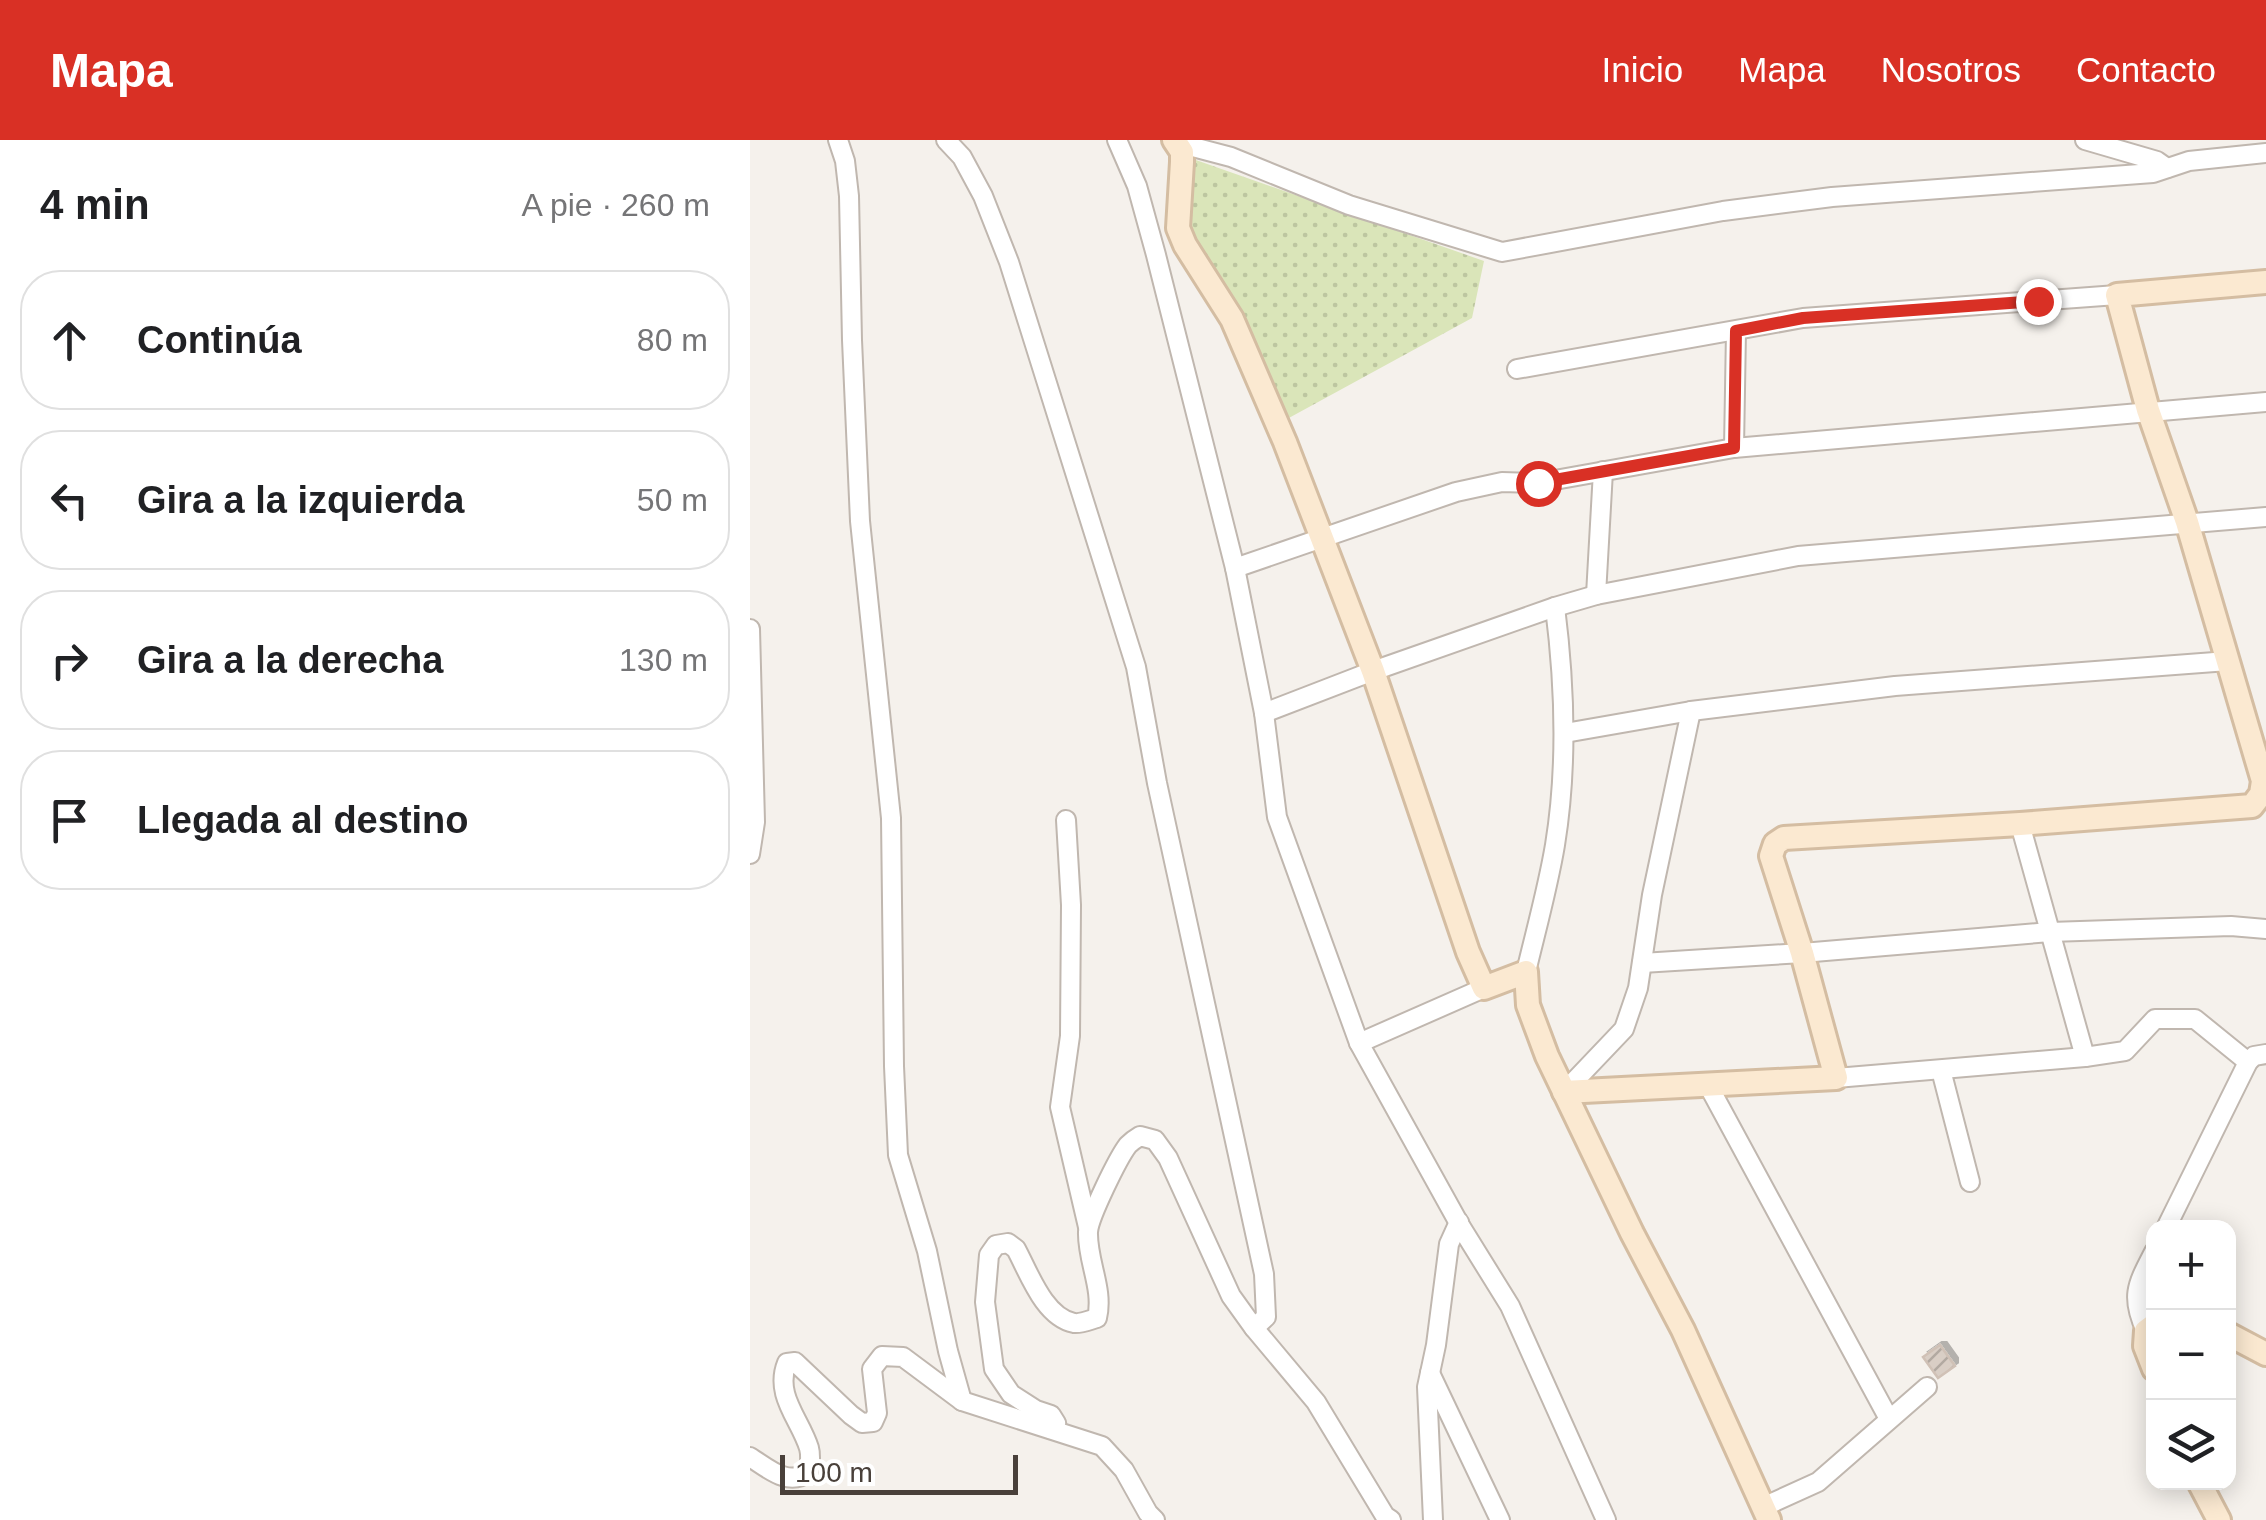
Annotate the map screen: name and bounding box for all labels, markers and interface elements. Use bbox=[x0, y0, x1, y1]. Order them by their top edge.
text: Mapa bbox=[50, 44, 173, 97]
text: Inicio bbox=[1602, 50, 1683, 89]
text: Mapa bbox=[1738, 50, 1826, 89]
text: Nosotros bbox=[1881, 50, 2021, 89]
text: Contacto bbox=[2076, 50, 2216, 89]
text: 4 min bbox=[40, 181, 150, 228]
text: A pie · 260 m bbox=[521, 187, 710, 223]
route end bbox=[2016, 279, 2062, 325]
icon: ahead bbox=[42, 313, 97, 368]
text: Continúa bbox=[137, 319, 302, 361]
text: 80 m bbox=[637, 322, 708, 358]
route start bbox=[1516, 461, 1562, 507]
icon: left bbox=[42, 473, 97, 528]
text: Gira a la izquierda bbox=[137, 479, 464, 521]
text: 50 m bbox=[637, 482, 708, 518]
icon: right bbox=[42, 633, 97, 688]
text: Gira a la derecha bbox=[137, 639, 443, 681]
text: 130 m bbox=[619, 642, 708, 678]
icon: arrive bbox=[42, 793, 97, 848]
text: Llegada al destino bbox=[137, 799, 469, 841]
map controls bbox=[2146, 1220, 2236, 1490]
button: + bbox=[2146, 1220, 2236, 1310]
button: − bbox=[2146, 1310, 2236, 1400]
button: layers bbox=[2146, 1400, 2236, 1490]
scale bar bbox=[780, 1450, 1018, 1494]
text: 100 m bbox=[795, 1457, 873, 1488]

